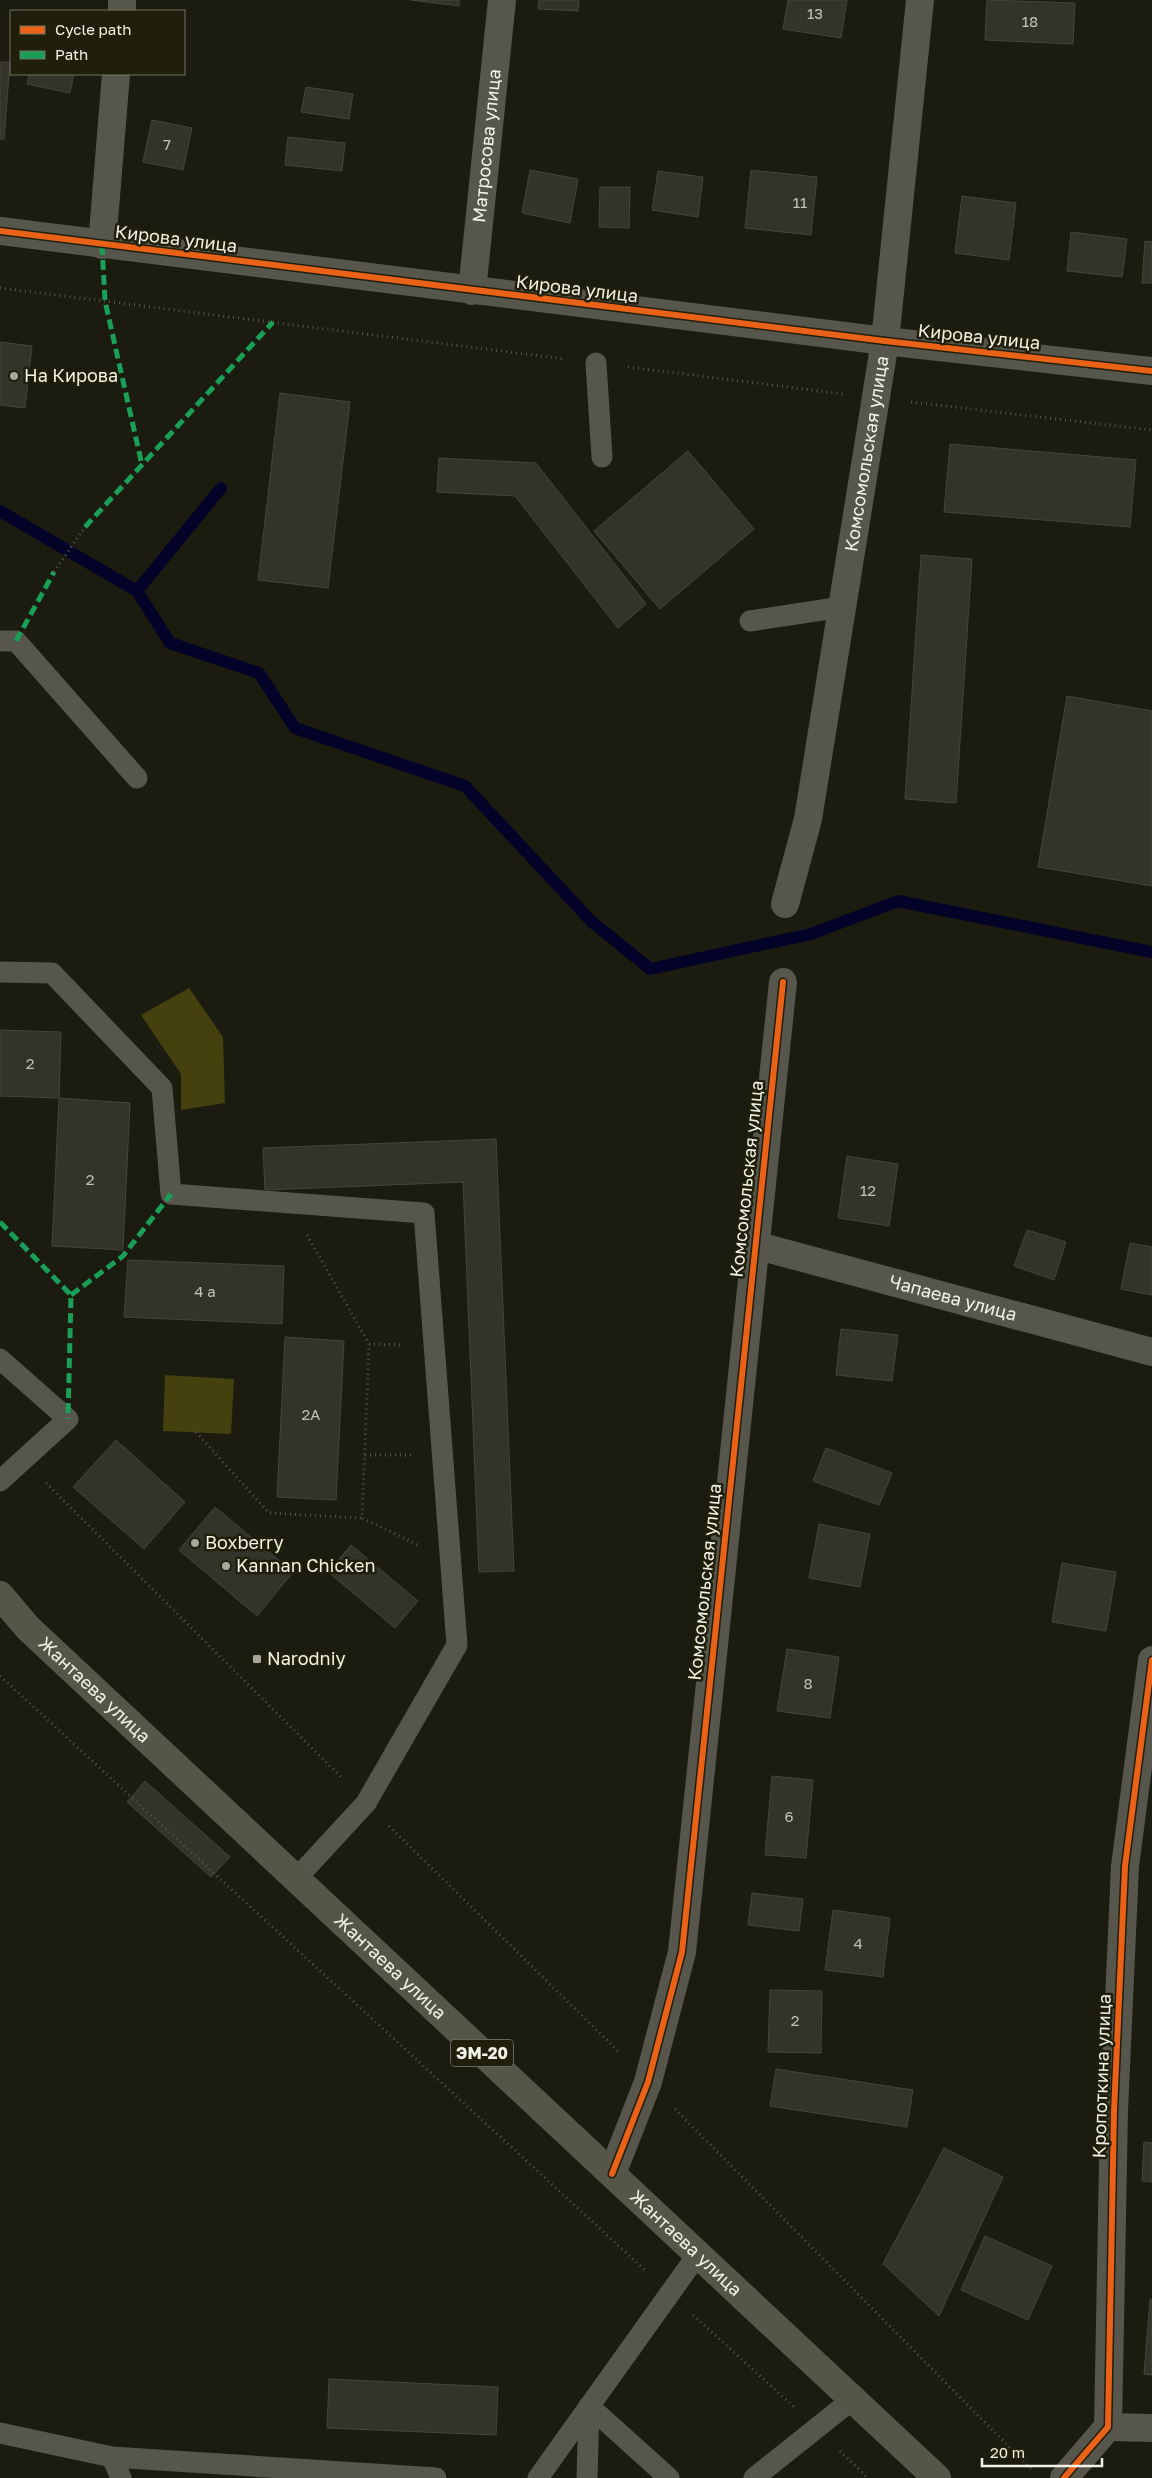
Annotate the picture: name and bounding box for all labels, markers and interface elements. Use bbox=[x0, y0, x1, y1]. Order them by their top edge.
house number: 13 bbox=[807, 4, 823, 22]
legend bbox=[10, 10, 185, 75]
house number: 18 bbox=[1022, 12, 1038, 30]
text: Cycle path bbox=[55, 20, 131, 38]
text: Path bbox=[55, 45, 88, 63]
street label: Матросова улица bbox=[467, 68, 505, 224]
house number: 7 bbox=[163, 135, 171, 153]
house number: 11 bbox=[793, 193, 807, 211]
street label: Кирова улица bbox=[114, 220, 239, 256]
street label: Кирова улица bbox=[515, 270, 640, 306]
street label: Кирова улица bbox=[917, 319, 1041, 353]
street label: Комсомольская улица bbox=[839, 354, 892, 553]
place label: На Кирова bbox=[24, 364, 118, 386]
marker: На Кирова bbox=[8, 370, 20, 382]
house number: 2 bbox=[26, 1054, 34, 1072]
street label: Комсомольская улица bbox=[725, 1079, 767, 1279]
house number: 2 bbox=[86, 1170, 94, 1188]
house number: 12 bbox=[860, 1181, 876, 1199]
street label: Чапаева улица bbox=[887, 1270, 1019, 1325]
house number: 4 а bbox=[194, 1282, 216, 1300]
house number: 2А bbox=[302, 1405, 320, 1423]
street label: Комсомольская улица bbox=[683, 1482, 725, 1682]
place label: Boxberry bbox=[205, 1531, 284, 1553]
marker: Boxberry bbox=[189, 1537, 201, 1549]
place label: Kannan Chicken bbox=[236, 1554, 376, 1576]
marker: Kannan Chicken bbox=[220, 1560, 232, 1572]
street label: Жантаева улица bbox=[34, 1632, 155, 1747]
place label: Narodniy bbox=[267, 1647, 346, 1669]
marker: Narodniy bbox=[251, 1653, 263, 1665]
house number: 8 bbox=[803, 1674, 813, 1692]
house number: 6 bbox=[784, 1807, 794, 1825]
street label: Жантаева улица bbox=[330, 1908, 451, 2023]
house number: 4 bbox=[853, 1934, 863, 1952]
street label: Кропоткина улица bbox=[1087, 1993, 1115, 2159]
house number: 2 bbox=[791, 2011, 799, 2029]
road number: ЭМ-20 bbox=[451, 2040, 513, 2066]
street label: Жантаева улица bbox=[626, 2185, 747, 2300]
scale bar bbox=[982, 2436, 1102, 2468]
text: 20 m bbox=[990, 2443, 1025, 2461]

